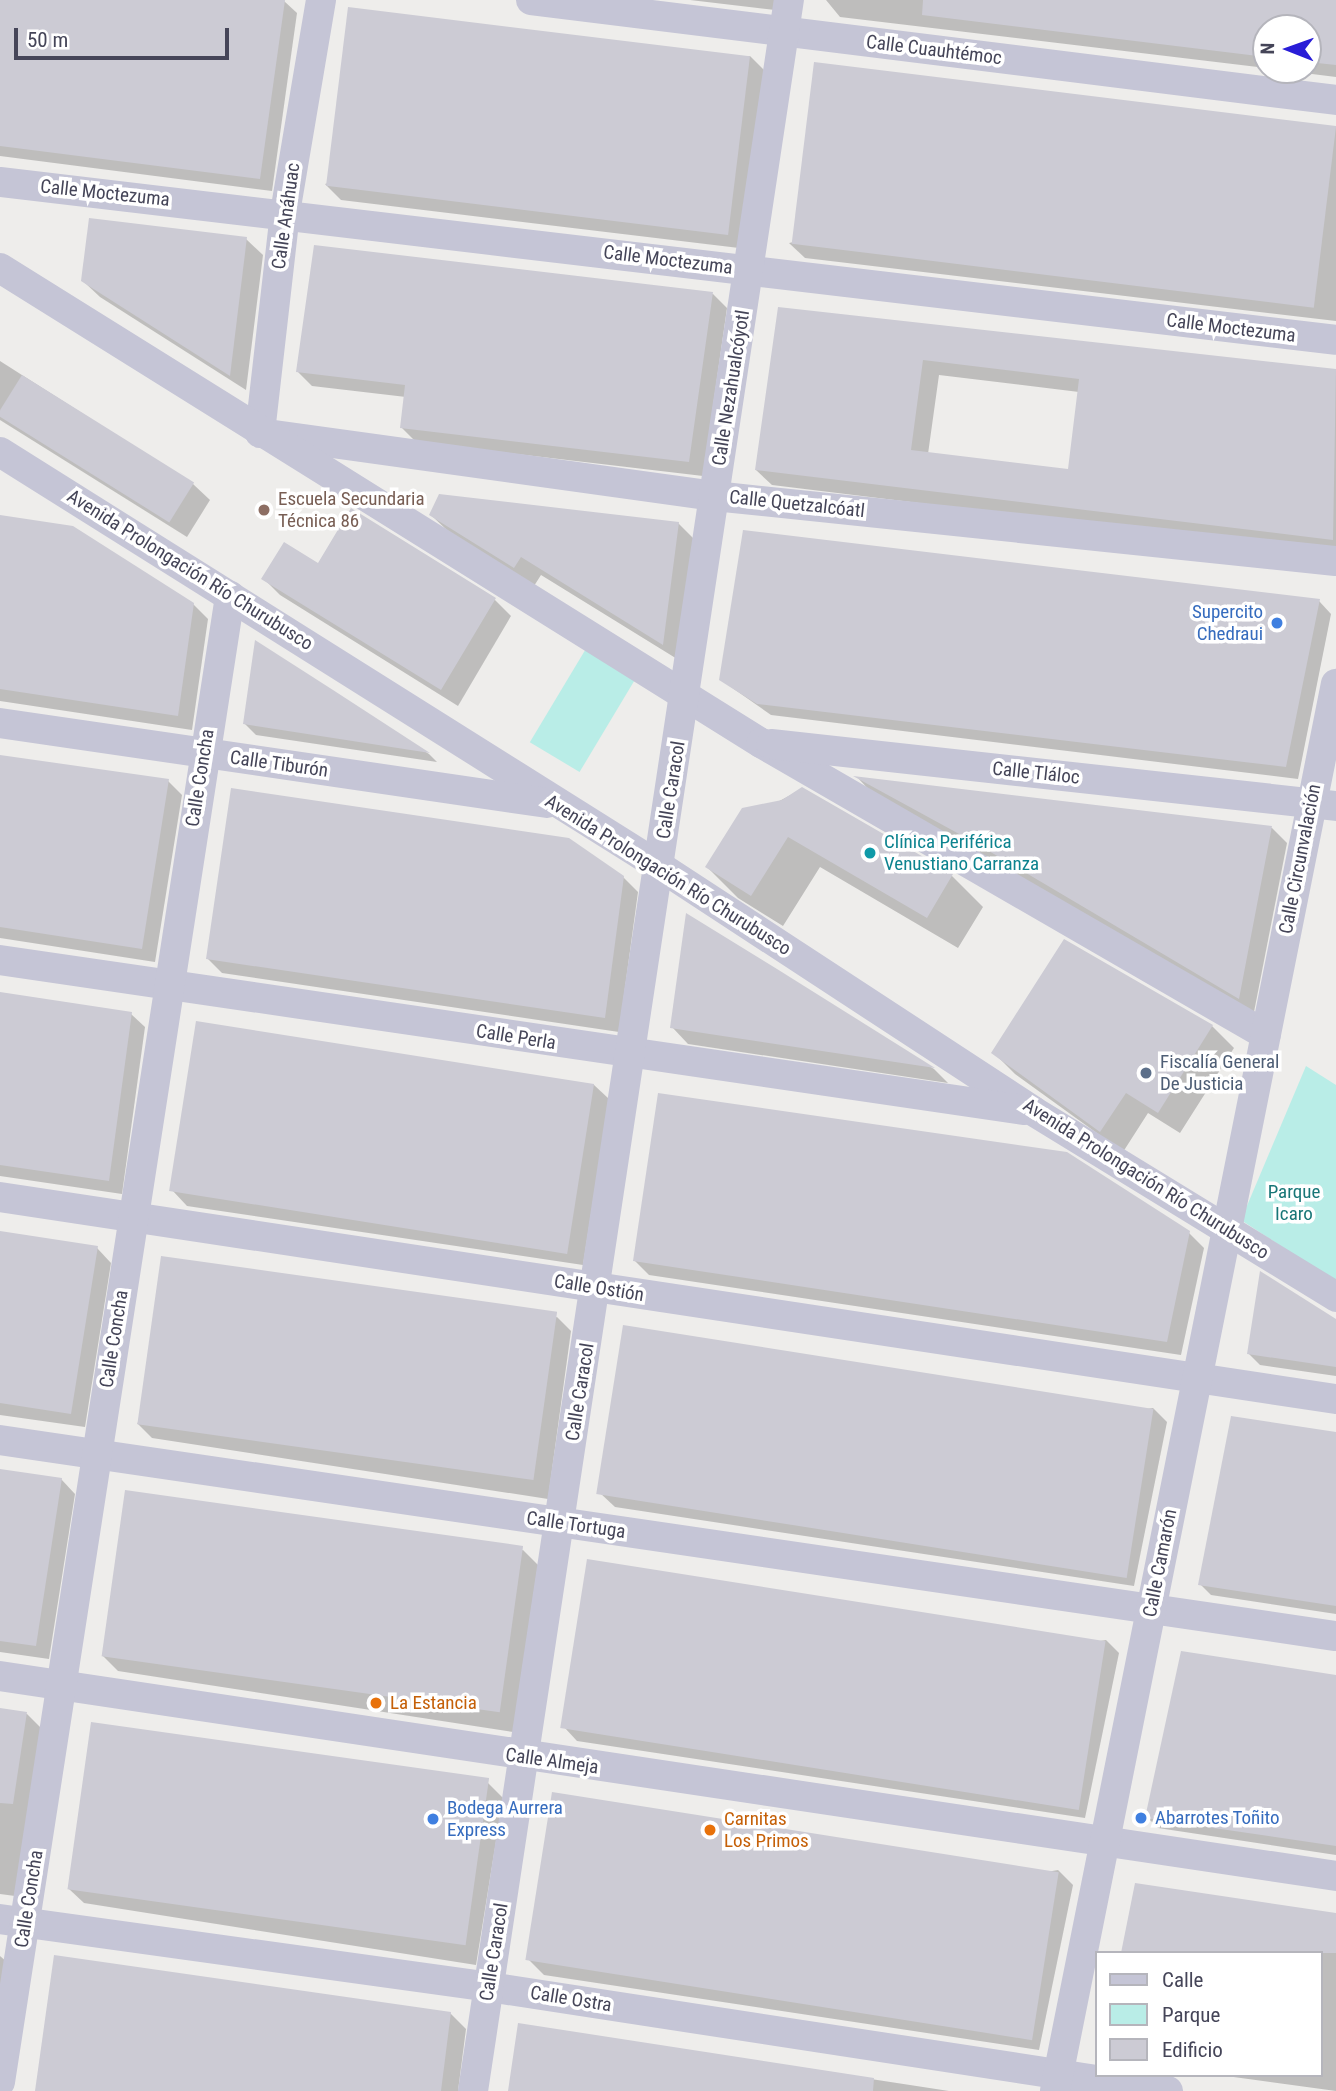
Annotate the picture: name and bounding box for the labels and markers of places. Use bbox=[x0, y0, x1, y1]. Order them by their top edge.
place label: Escuela Secundaria Técnica 86 bbox=[278, 488, 424, 532]
marker: Escuela Secundaria Técnica 86 bbox=[256, 502, 272, 518]
place label: Supercito Chedraui bbox=[1192, 601, 1263, 645]
marker: Supercito Chedraui bbox=[1269, 615, 1285, 631]
place label: Clínica Periférica Venustiano Carranza bbox=[884, 831, 1039, 875]
marker: Clínica Periférica Venustiano Carranza bbox=[862, 845, 878, 861]
place label: Fiscalía General De Justicia bbox=[1160, 1051, 1279, 1095]
marker: Fiscalía General De Justicia bbox=[1138, 1065, 1154, 1081]
place label: La Estancia bbox=[390, 1692, 477, 1714]
marker: La Estancia bbox=[368, 1695, 384, 1711]
place label: Bodega Aurrera Express bbox=[447, 1797, 563, 1841]
place label: Abarrotes Toñito bbox=[1155, 1807, 1280, 1829]
place label: Carnitas Los Primos bbox=[724, 1808, 809, 1852]
marker: Abarrotes Toñito bbox=[1133, 1810, 1149, 1826]
marker: Bodega Aurrera Express bbox=[425, 1811, 441, 1827]
marker: Carnitas Los Primos bbox=[702, 1822, 718, 1838]

